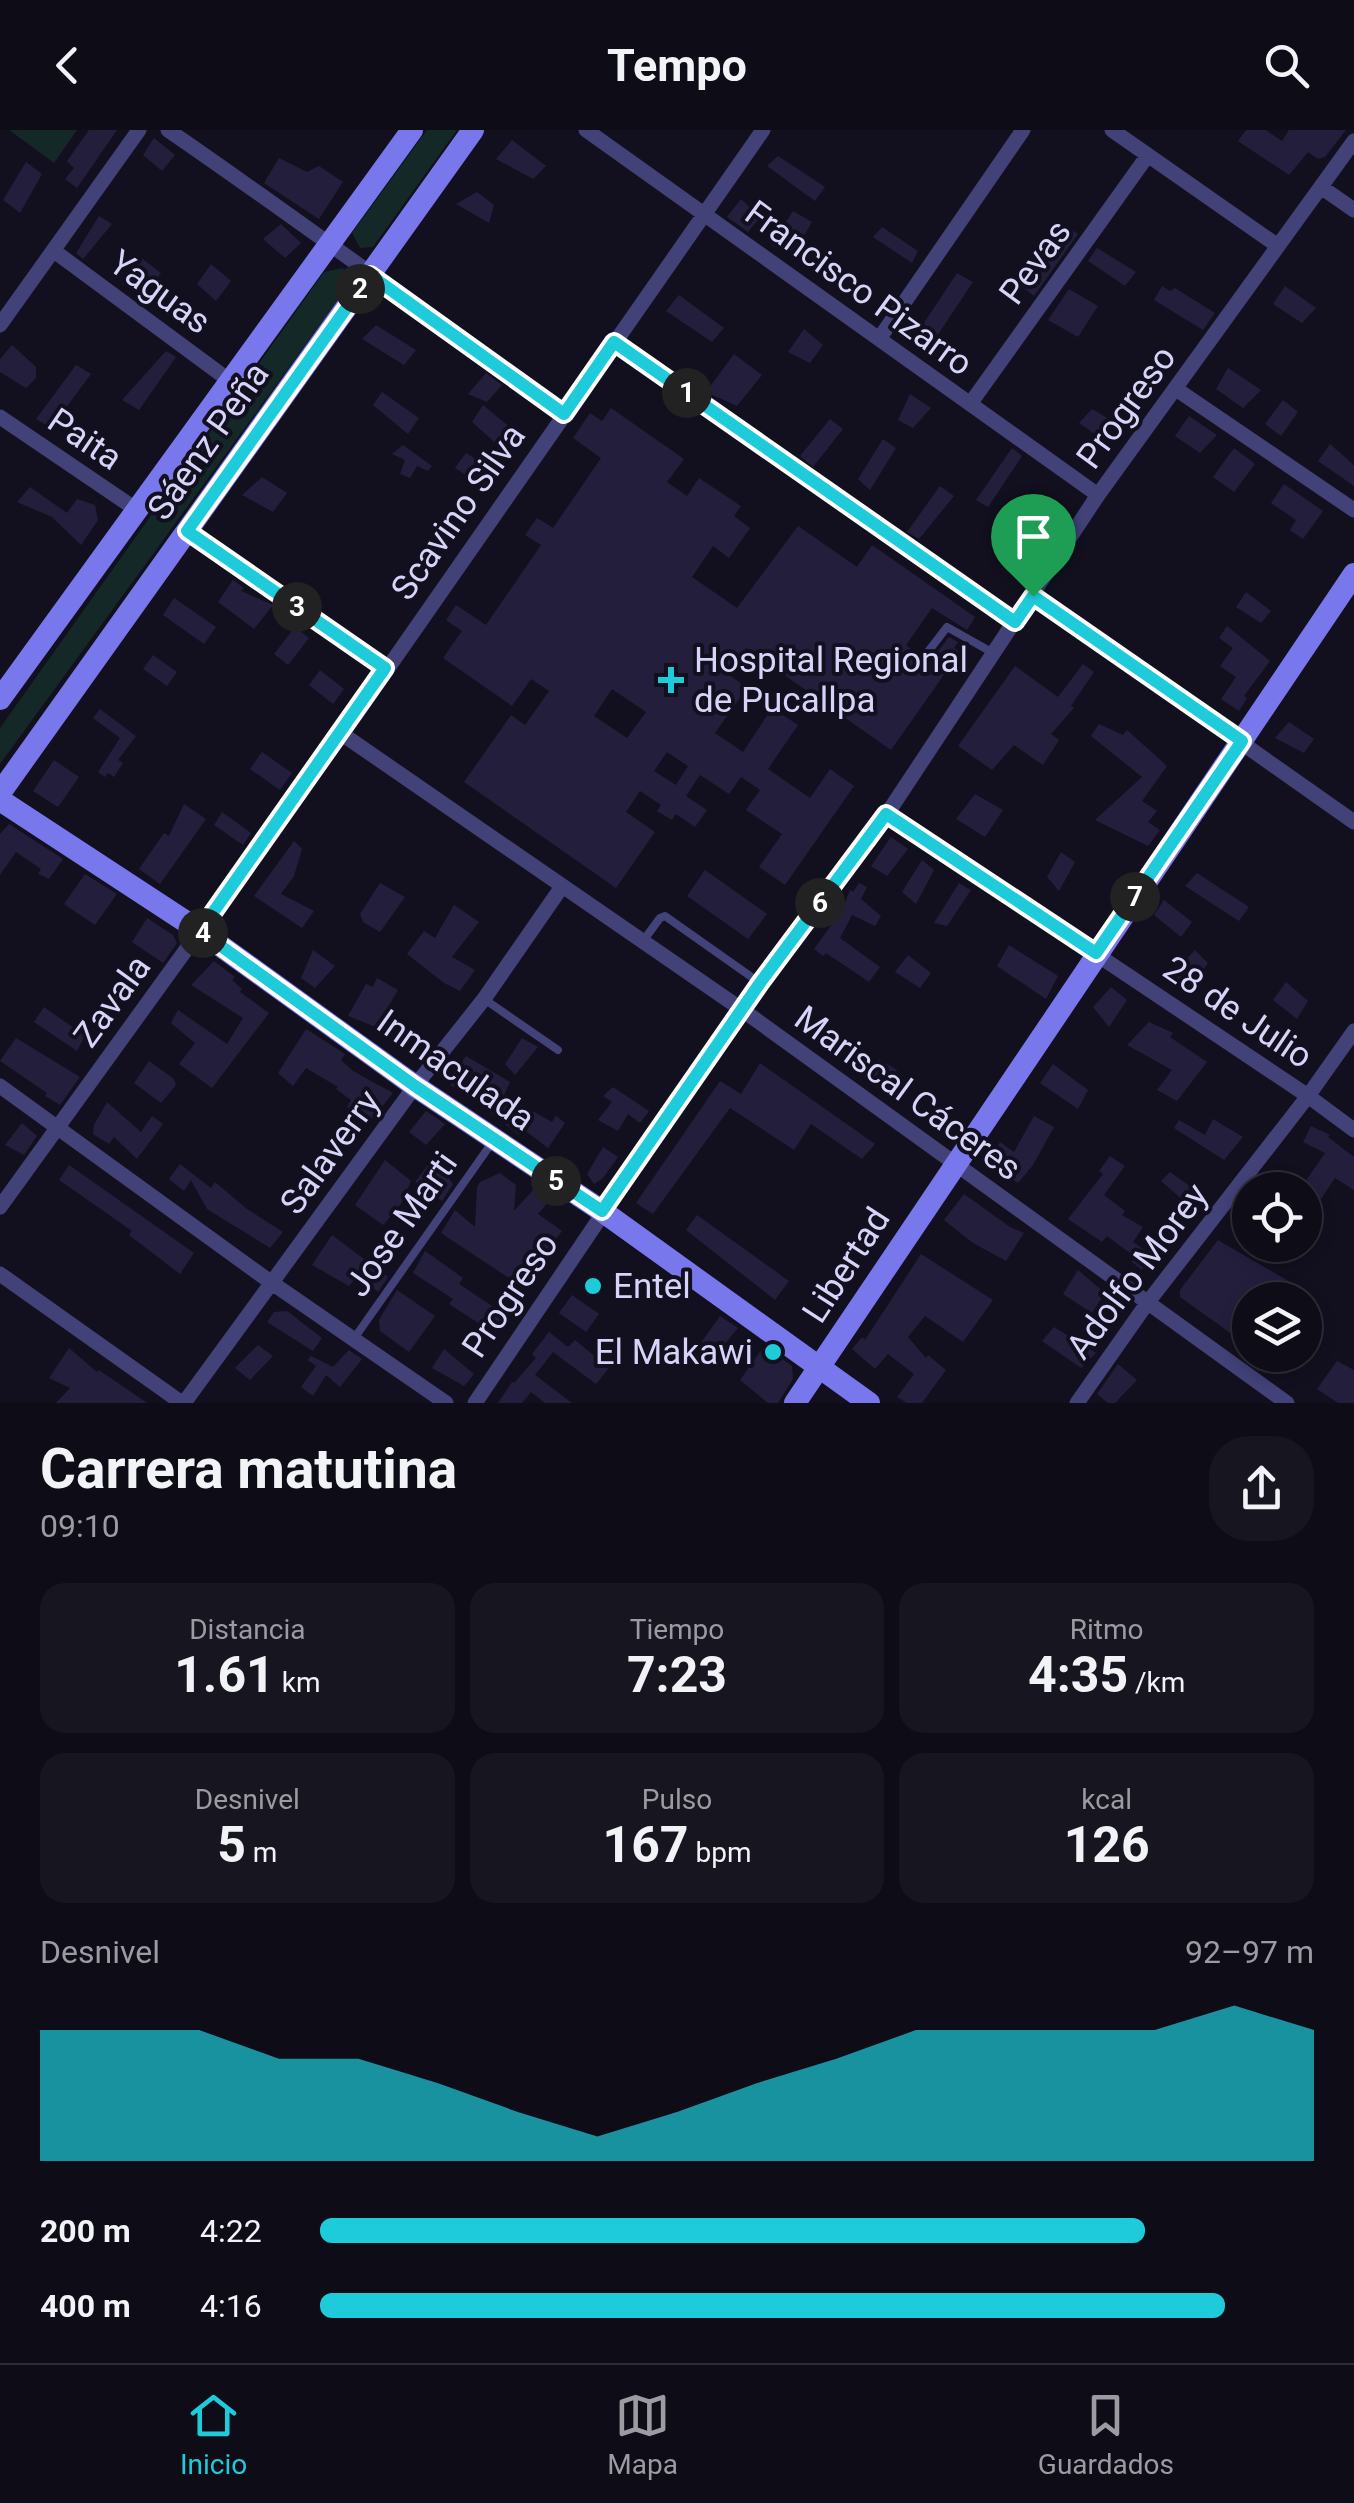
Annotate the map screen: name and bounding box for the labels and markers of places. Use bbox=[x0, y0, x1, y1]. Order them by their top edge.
pin: 2 bbox=[335, 264, 385, 314]
pin: 1 bbox=[662, 368, 712, 418]
pin bbox=[991, 494, 1076, 597]
pin: 3 bbox=[272, 582, 322, 632]
place label: Hospital Regional de Pucallpa bbox=[694, 640, 968, 721]
marker: Hospital Regional de Pucallpa bbox=[658, 667, 684, 693]
pin: 7 bbox=[1110, 872, 1160, 922]
pin: 6 bbox=[795, 878, 845, 928]
pin: 4 bbox=[178, 908, 228, 958]
pin: 5 bbox=[531, 1156, 581, 1206]
place label: Entel bbox=[613, 1266, 691, 1307]
marker: Entel bbox=[582, 1275, 604, 1297]
place label: El Makawi bbox=[595, 1332, 753, 1373]
marker: El Makawi bbox=[762, 1341, 784, 1363]

